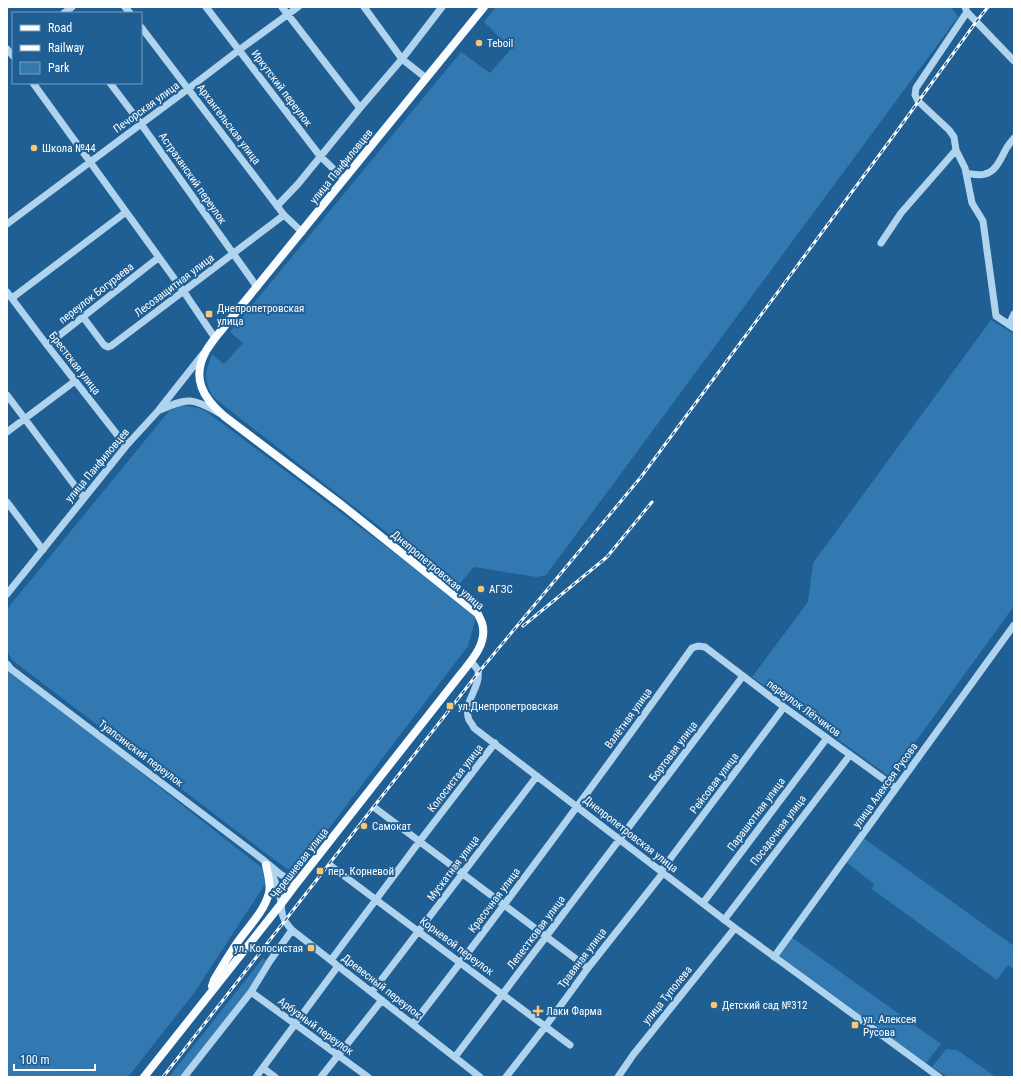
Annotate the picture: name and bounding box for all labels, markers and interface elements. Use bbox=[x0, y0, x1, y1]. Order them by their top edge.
legend bbox=[12, 12, 142, 84]
text: Road bbox=[48, 21, 72, 35]
place label: Teboil bbox=[487, 37, 513, 50]
marker: Teboil bbox=[474, 38, 484, 48]
text: Railway bbox=[48, 41, 84, 55]
street label: Иркутский переулок bbox=[249, 47, 315, 130]
text: Park bbox=[48, 61, 70, 75]
street label: Печорская улица bbox=[111, 79, 182, 136]
street label: Архангельская улица bbox=[194, 81, 263, 167]
street label: улица Панфиловцев bbox=[307, 126, 376, 206]
street label: Астраханский переулок bbox=[156, 130, 229, 227]
place label: Школа №44 bbox=[42, 142, 96, 155]
marker: Школа №44 bbox=[29, 143, 39, 153]
street label: Лесозащитная улица bbox=[132, 251, 217, 320]
street label: переулок Богураева bbox=[56, 260, 136, 327]
place label: Днепропетровская улица bbox=[217, 302, 304, 328]
marker: Днепропетровская улица bbox=[204, 309, 214, 319]
street label: Брестская улица bbox=[46, 329, 103, 397]
street label: улица Панфиловцев bbox=[63, 426, 132, 505]
street label: Днепропетровская улица bbox=[389, 528, 486, 613]
place label: АГЗС bbox=[489, 583, 513, 596]
marker: АГЗС bbox=[476, 584, 486, 594]
street label: переулок Лётчиков bbox=[764, 677, 843, 740]
street label: Взлётная улица bbox=[602, 686, 655, 751]
place label: ул.Днепропетровская bbox=[458, 700, 558, 713]
marker: ул.Днепропетровская bbox=[445, 701, 455, 711]
street label: Туапсинский переулок bbox=[96, 717, 186, 790]
street label: Бортовая улица bbox=[647, 719, 700, 784]
street label: улица Алексея Русова bbox=[850, 740, 921, 830]
street label: Колосистая улица bbox=[425, 742, 486, 815]
street label: Рейсовая улица bbox=[687, 750, 741, 816]
street label: Парашютная улица bbox=[725, 775, 788, 853]
street label: Днепропетровская улица bbox=[581, 793, 681, 875]
street label: Посадочная улица bbox=[748, 793, 809, 868]
place label: Самокат bbox=[372, 820, 412, 833]
marker: Самокат bbox=[359, 821, 369, 831]
street label: Черешневая улица bbox=[268, 825, 331, 901]
street label: Мускатная улица bbox=[425, 833, 482, 904]
place label: пер. Корневой bbox=[328, 865, 394, 878]
street label: Красочная улица bbox=[466, 865, 523, 935]
marker: пер. Корневой bbox=[315, 866, 325, 876]
street label: Лепестковая улица bbox=[505, 893, 568, 972]
street label: Корневой переулок bbox=[417, 914, 497, 979]
street label: Травяная улица bbox=[556, 926, 609, 991]
place label: ул. Колосистая bbox=[234, 942, 303, 955]
marker: ул. Колосистая bbox=[306, 943, 316, 953]
street label: Древесный переулок bbox=[340, 951, 424, 1022]
street label: улица Туполева bbox=[640, 963, 695, 1027]
street label: Арбузный переулок bbox=[276, 995, 356, 1058]
place label: Детский сад №312 bbox=[722, 999, 808, 1012]
marker: Детский сад №312 bbox=[709, 1000, 719, 1010]
place label: Лаки Фарма bbox=[546, 1005, 602, 1018]
marker: Лаки Фарма bbox=[533, 1006, 543, 1016]
place label: ул. Алексея Русова bbox=[863, 1013, 916, 1039]
marker: ул. Алексея Русова bbox=[850, 1020, 860, 1030]
scale bar bbox=[14, 1046, 95, 1072]
text: 100 m bbox=[20, 1053, 50, 1067]

